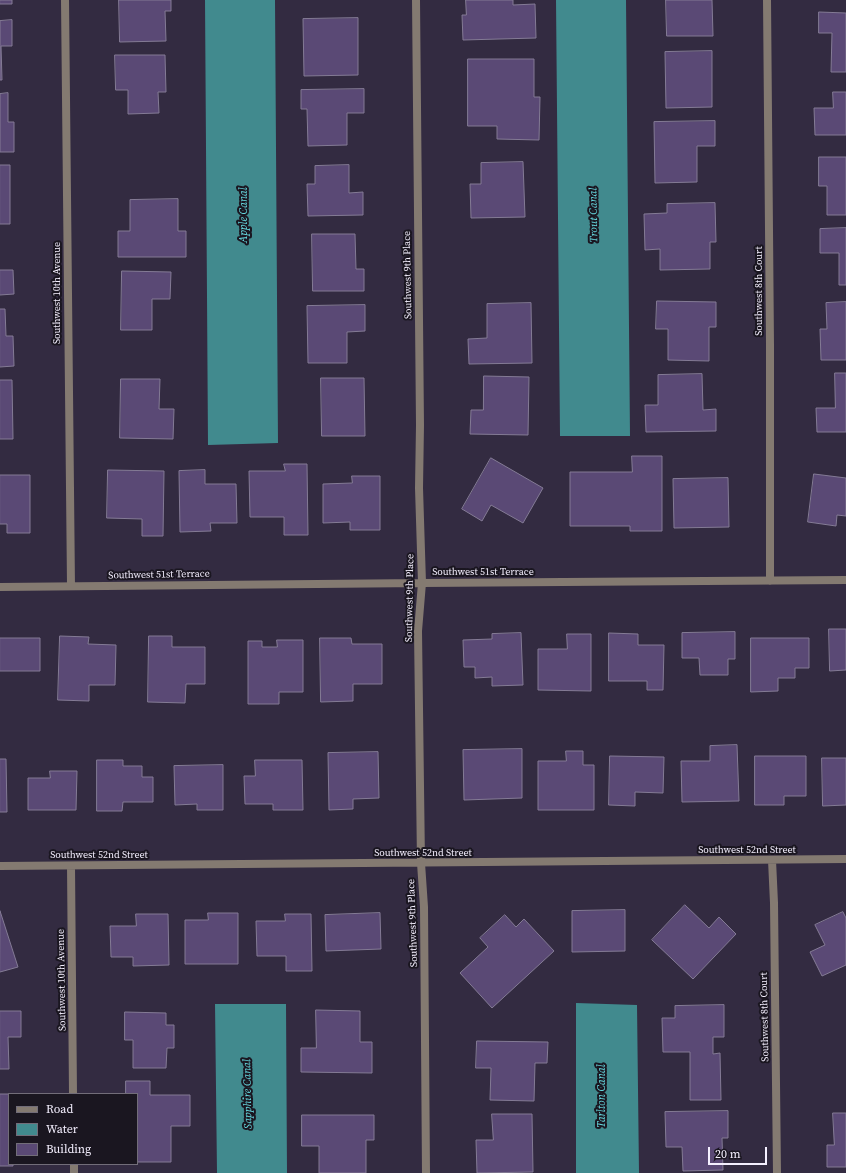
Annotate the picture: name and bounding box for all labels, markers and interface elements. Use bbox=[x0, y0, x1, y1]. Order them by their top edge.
water label: Apple Canal bbox=[237, 187, 251, 243]
water label: Trout Canal bbox=[587, 187, 601, 243]
street label: Southwest 9th Place bbox=[401, 231, 415, 319]
street label: Southwest 10th Avenue bbox=[51, 242, 63, 344]
street label: Southwest 8th Court bbox=[753, 246, 765, 336]
street label: Southwest 9th Place bbox=[403, 554, 417, 642]
street label: Southwest 51st Terrace bbox=[432, 566, 534, 578]
street label: Southwest 51st Terrace bbox=[108, 568, 210, 582]
street label: Southwest 52nd Street bbox=[698, 844, 796, 856]
street label: Southwest 52nd Street bbox=[374, 847, 472, 859]
street label: Southwest 52nd Street bbox=[50, 849, 148, 861]
street label: Southwest 9th Place bbox=[405, 879, 421, 967]
street label: Southwest 10th Avenue bbox=[55, 929, 69, 1031]
street label: Southwest 8th Court bbox=[758, 972, 772, 1062]
water label: Sapphire Canal bbox=[241, 1059, 255, 1129]
water label: Tarlton Canal bbox=[595, 1064, 609, 1128]
legend bbox=[8, 1093, 138, 1165]
text: Road bbox=[46, 1101, 73, 1117]
text: Water bbox=[46, 1121, 78, 1137]
scale bar bbox=[710, 1139, 769, 1165]
text: Building bbox=[46, 1141, 91, 1157]
text: 20 m bbox=[715, 1146, 741, 1162]

